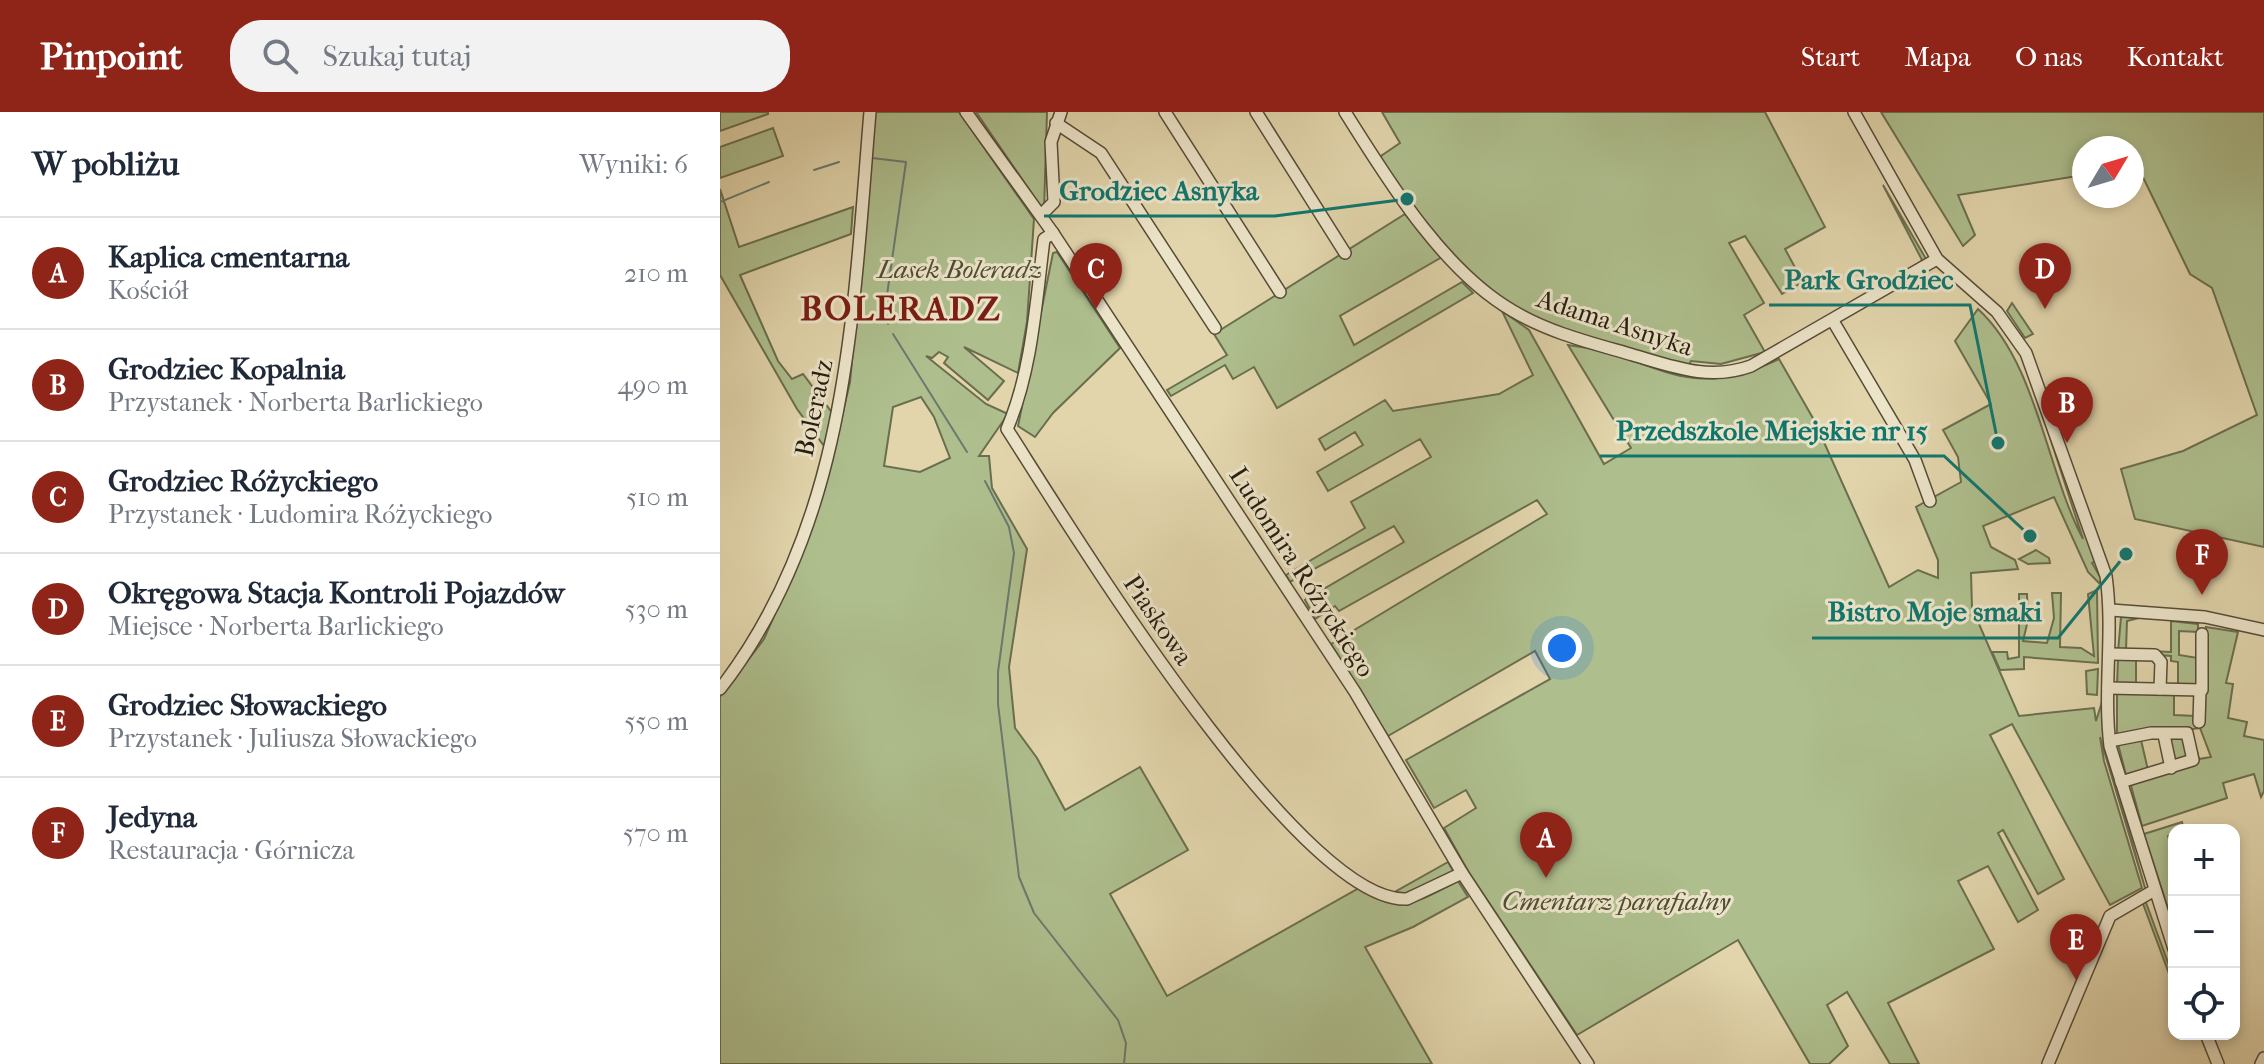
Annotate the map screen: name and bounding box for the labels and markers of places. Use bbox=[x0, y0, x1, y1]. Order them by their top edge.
callout: Grodziec Asnyka bbox=[1044, 164, 1275, 216]
pin: C bbox=[1070, 243, 1122, 309]
pin: D bbox=[2019, 243, 2071, 309]
callout: Park Grodziec bbox=[1769, 253, 1970, 305]
pin: B bbox=[2041, 377, 2093, 443]
callout: Przedszkole Miejskie nr 15 bbox=[1600, 404, 1944, 456]
pin: F bbox=[2176, 529, 2228, 595]
callout: Bistro Moje smaki bbox=[1812, 586, 2058, 638]
pin: A bbox=[1520, 812, 1572, 878]
pin: E bbox=[2050, 914, 2102, 980]

